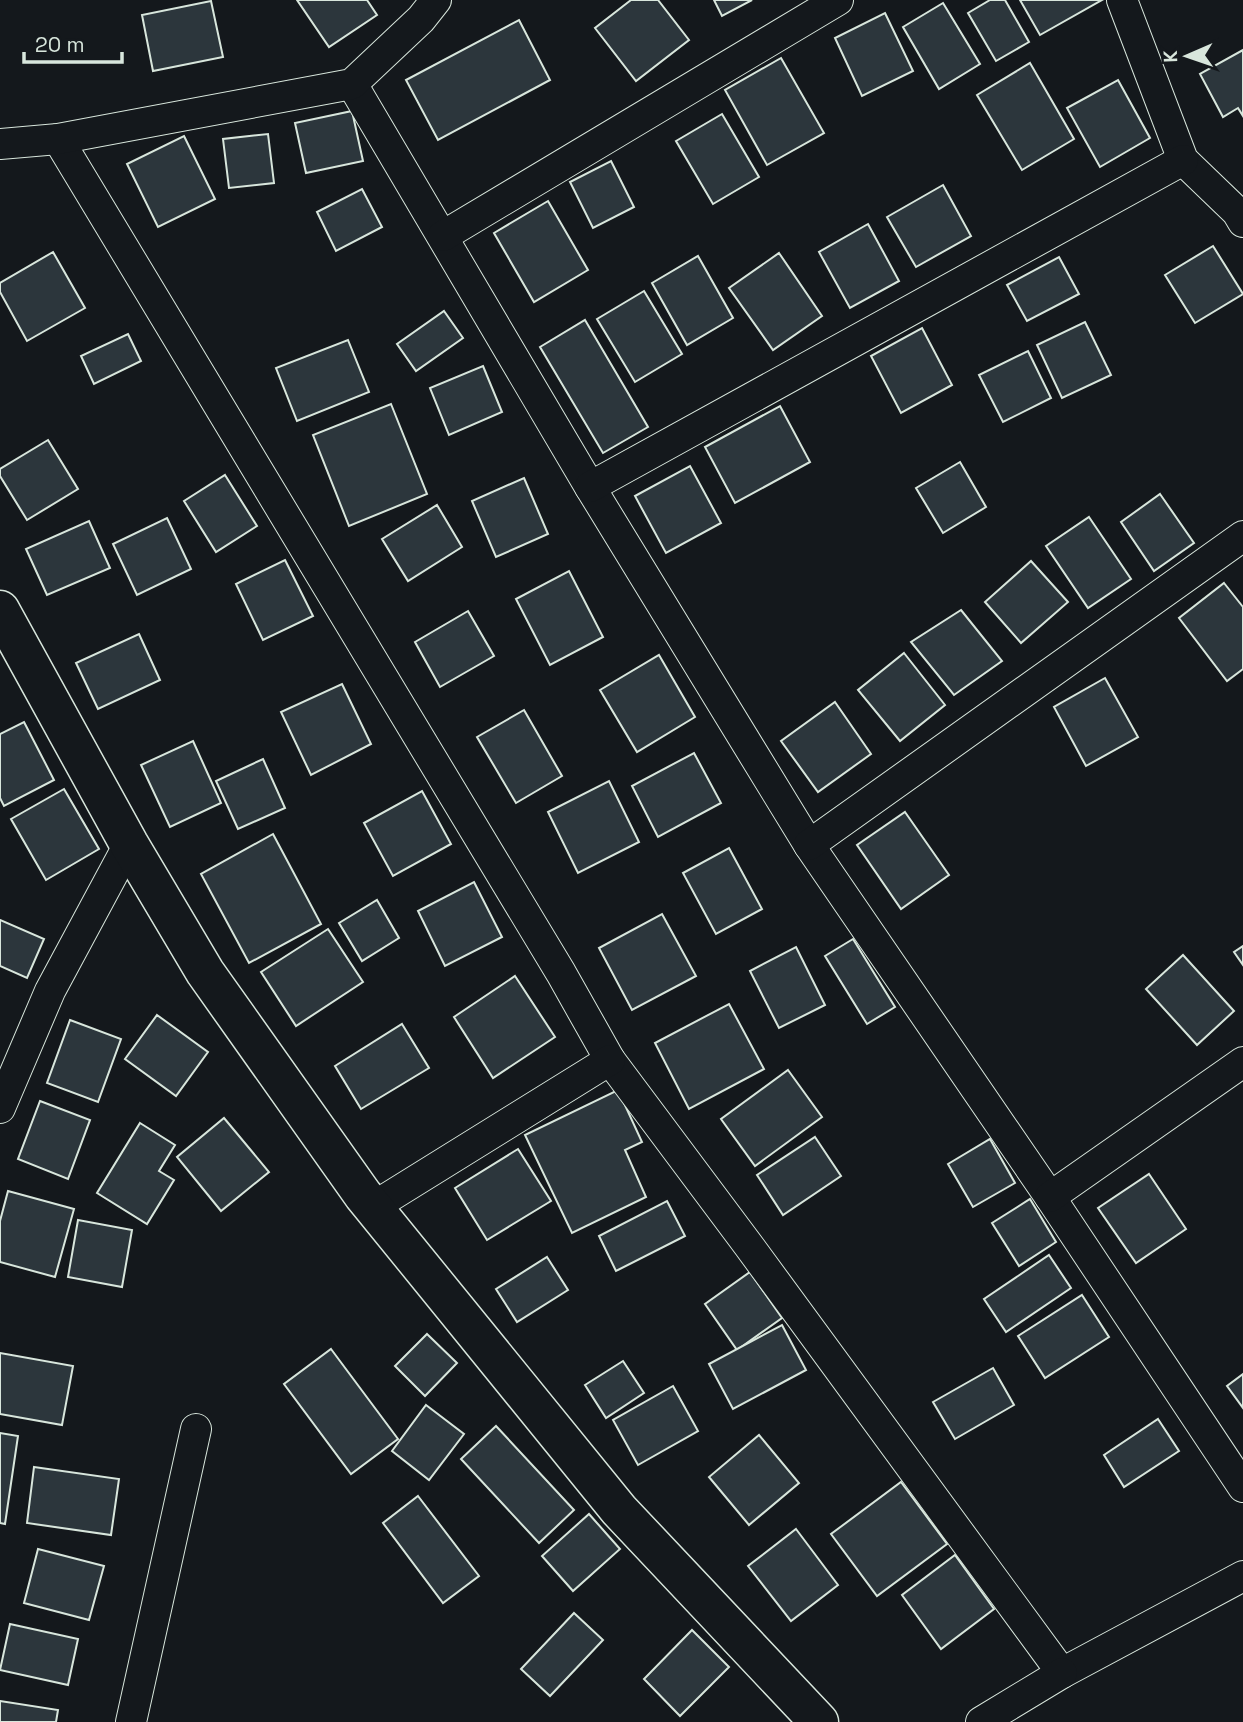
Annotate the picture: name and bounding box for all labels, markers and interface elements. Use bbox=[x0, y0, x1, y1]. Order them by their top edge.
scale bar bbox=[24, 21, 122, 65]
north arrow bbox=[1152, 21, 1222, 91]
text: 20 m bbox=[35, 31, 85, 58]
text: K bbox=[1158, 50, 1183, 63]

